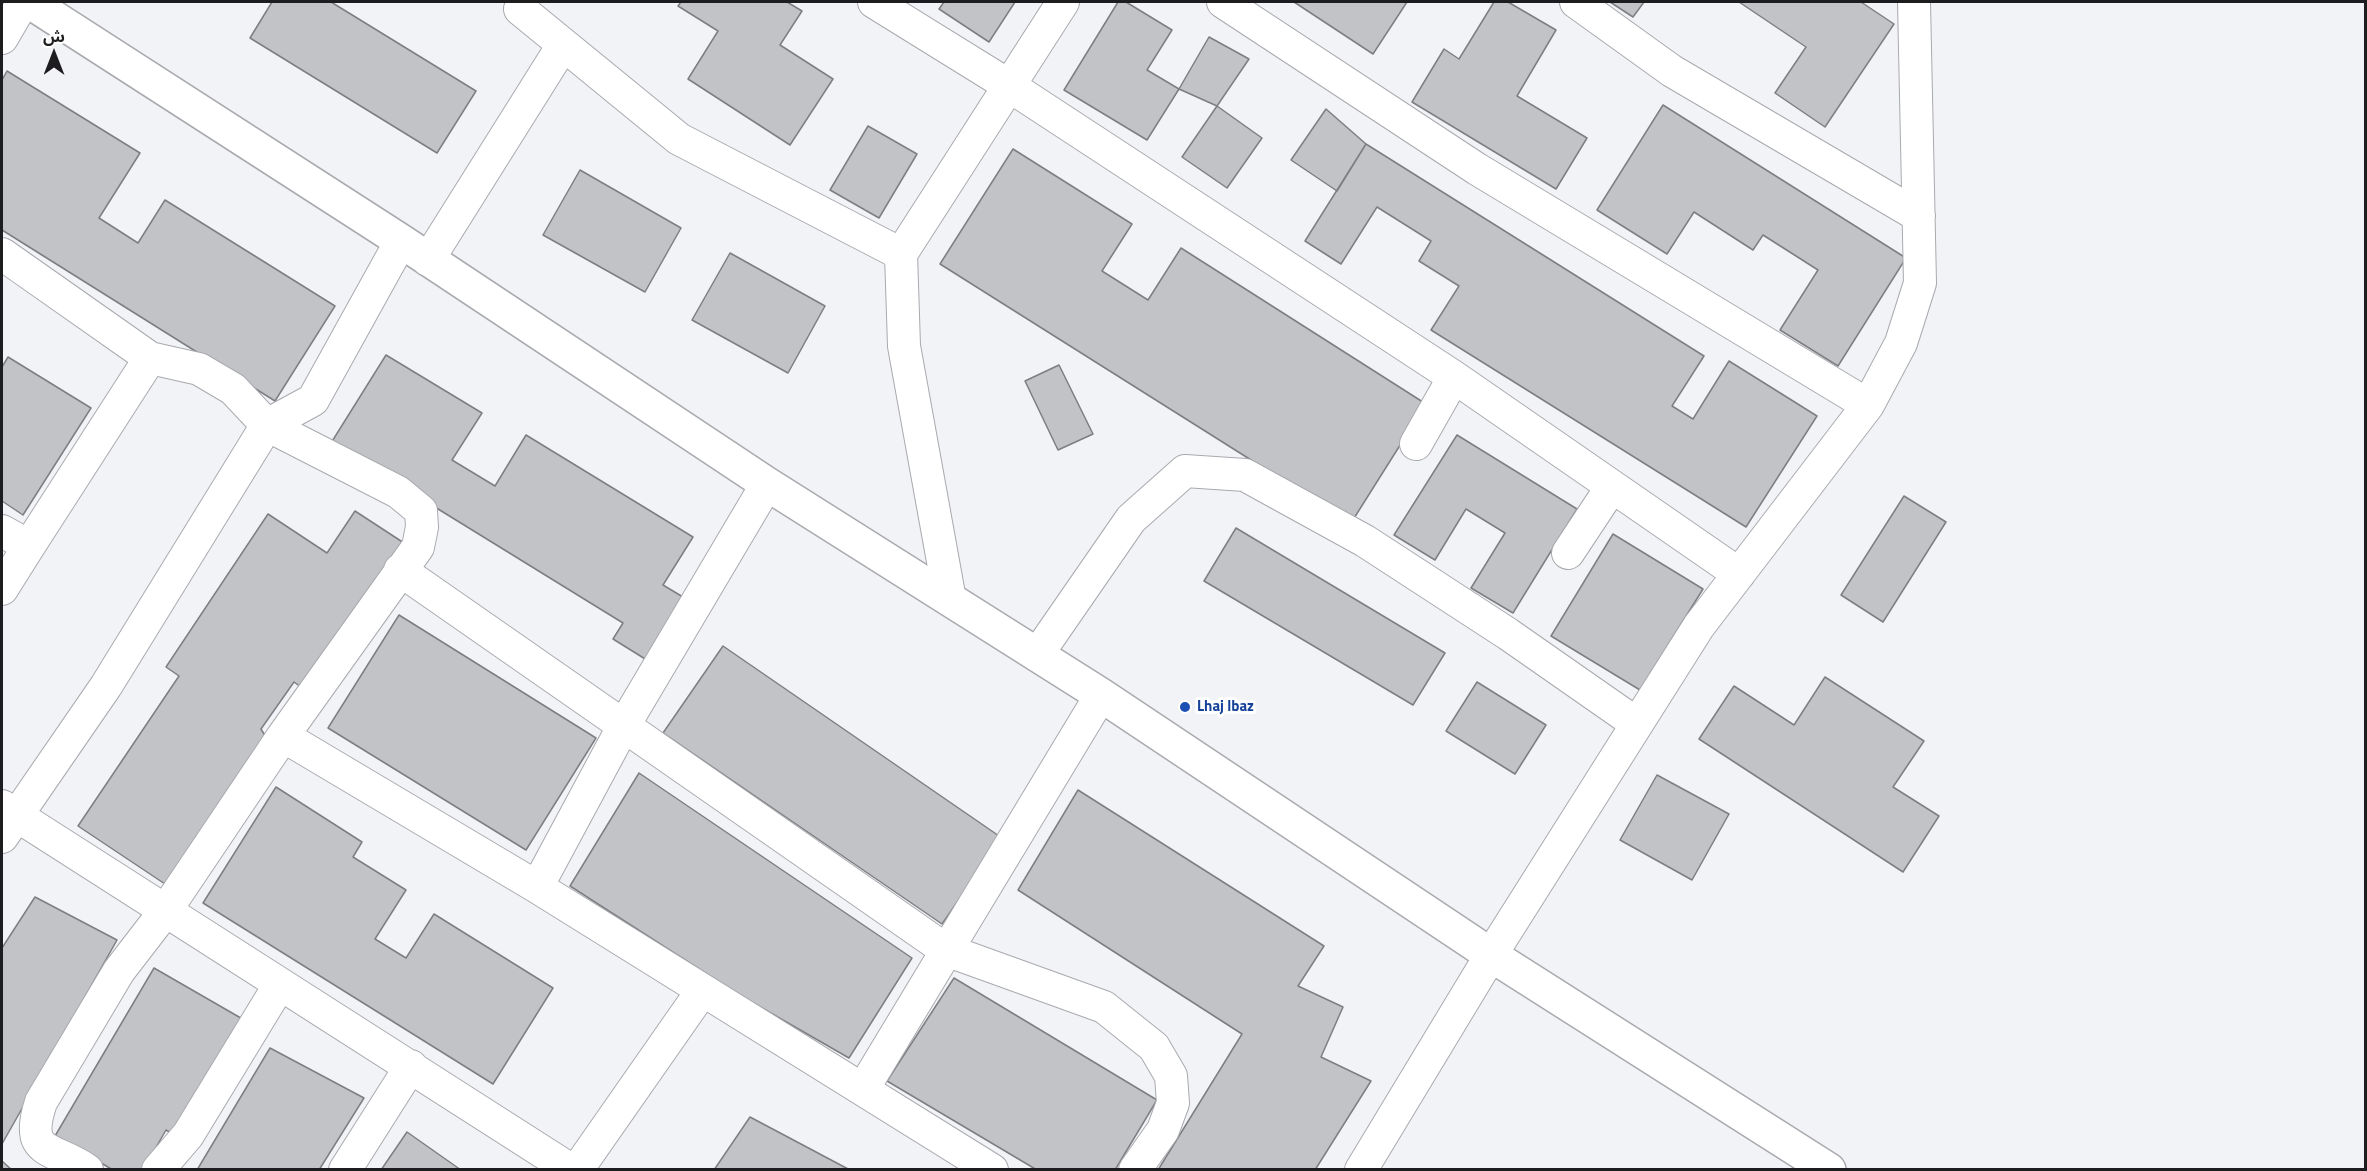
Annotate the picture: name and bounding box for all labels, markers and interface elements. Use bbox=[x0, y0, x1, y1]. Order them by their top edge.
north arrow bbox=[24, 24, 84, 84]
text: ش bbox=[43, 24, 65, 48]
place label: Lhaj lbaz bbox=[1197, 698, 1254, 716]
marker: Lhaj lbaz bbox=[1178, 700, 1192, 714]

